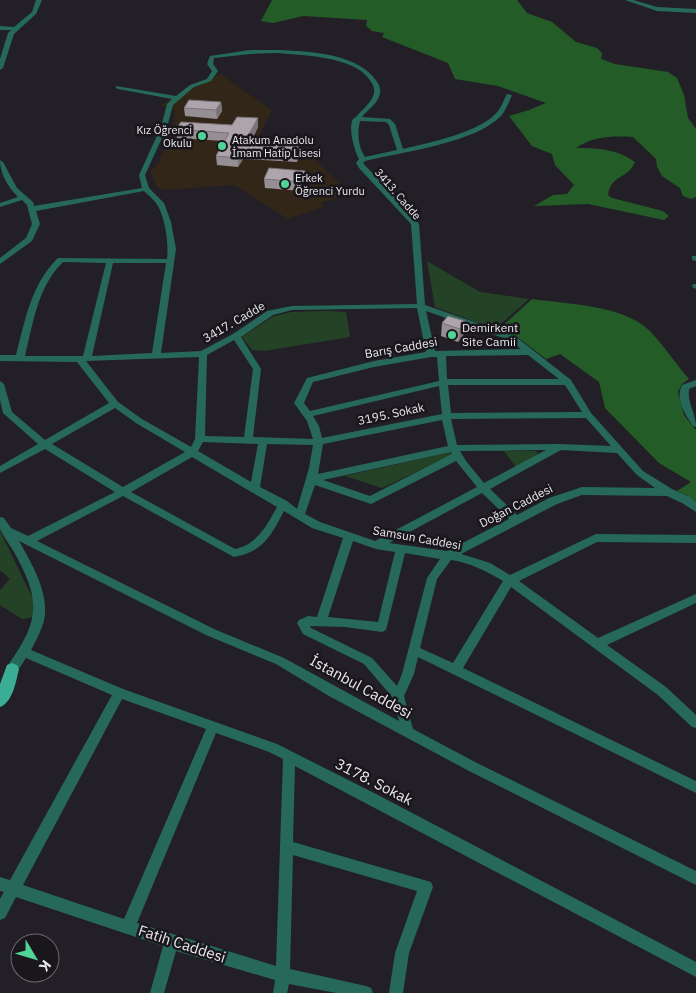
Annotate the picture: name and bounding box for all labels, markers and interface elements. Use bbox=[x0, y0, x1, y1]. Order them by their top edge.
place label: Kız Öğrenci Okulu bbox=[137, 123, 192, 150]
marker: Kız Öğrenci Okulu bbox=[196, 130, 208, 142]
place label: Atakum Anadolu İmam Hatip Lisesi bbox=[232, 133, 321, 160]
marker: Atakum Anadolu İmam Hatip Lisesi bbox=[216, 140, 228, 152]
street label: 3413. Cadde bbox=[372, 165, 424, 223]
place label: Erkek Öğrenci Yurdu bbox=[295, 171, 365, 198]
marker: Erkek Öğrenci Yurdu bbox=[279, 178, 291, 190]
street label: 3417. Cadde bbox=[200, 298, 268, 345]
place label: Demirkent Site Camii bbox=[462, 320, 518, 349]
marker: Demirkent Site Camii bbox=[446, 329, 458, 341]
street label: Barış Caddesi bbox=[363, 334, 438, 361]
street label: 3195. Sokak bbox=[356, 399, 426, 428]
street label: Doğan Caddesi bbox=[477, 481, 555, 530]
street label: Samsun Caddesi bbox=[372, 522, 462, 553]
street label: İstanbul Caddesi bbox=[307, 651, 416, 722]
street label: 3178. Sokak bbox=[332, 754, 416, 809]
street label: Fatih Caddesi bbox=[136, 920, 228, 967]
north arrow bbox=[10, 933, 60, 983]
text: K bbox=[35, 957, 55, 976]

